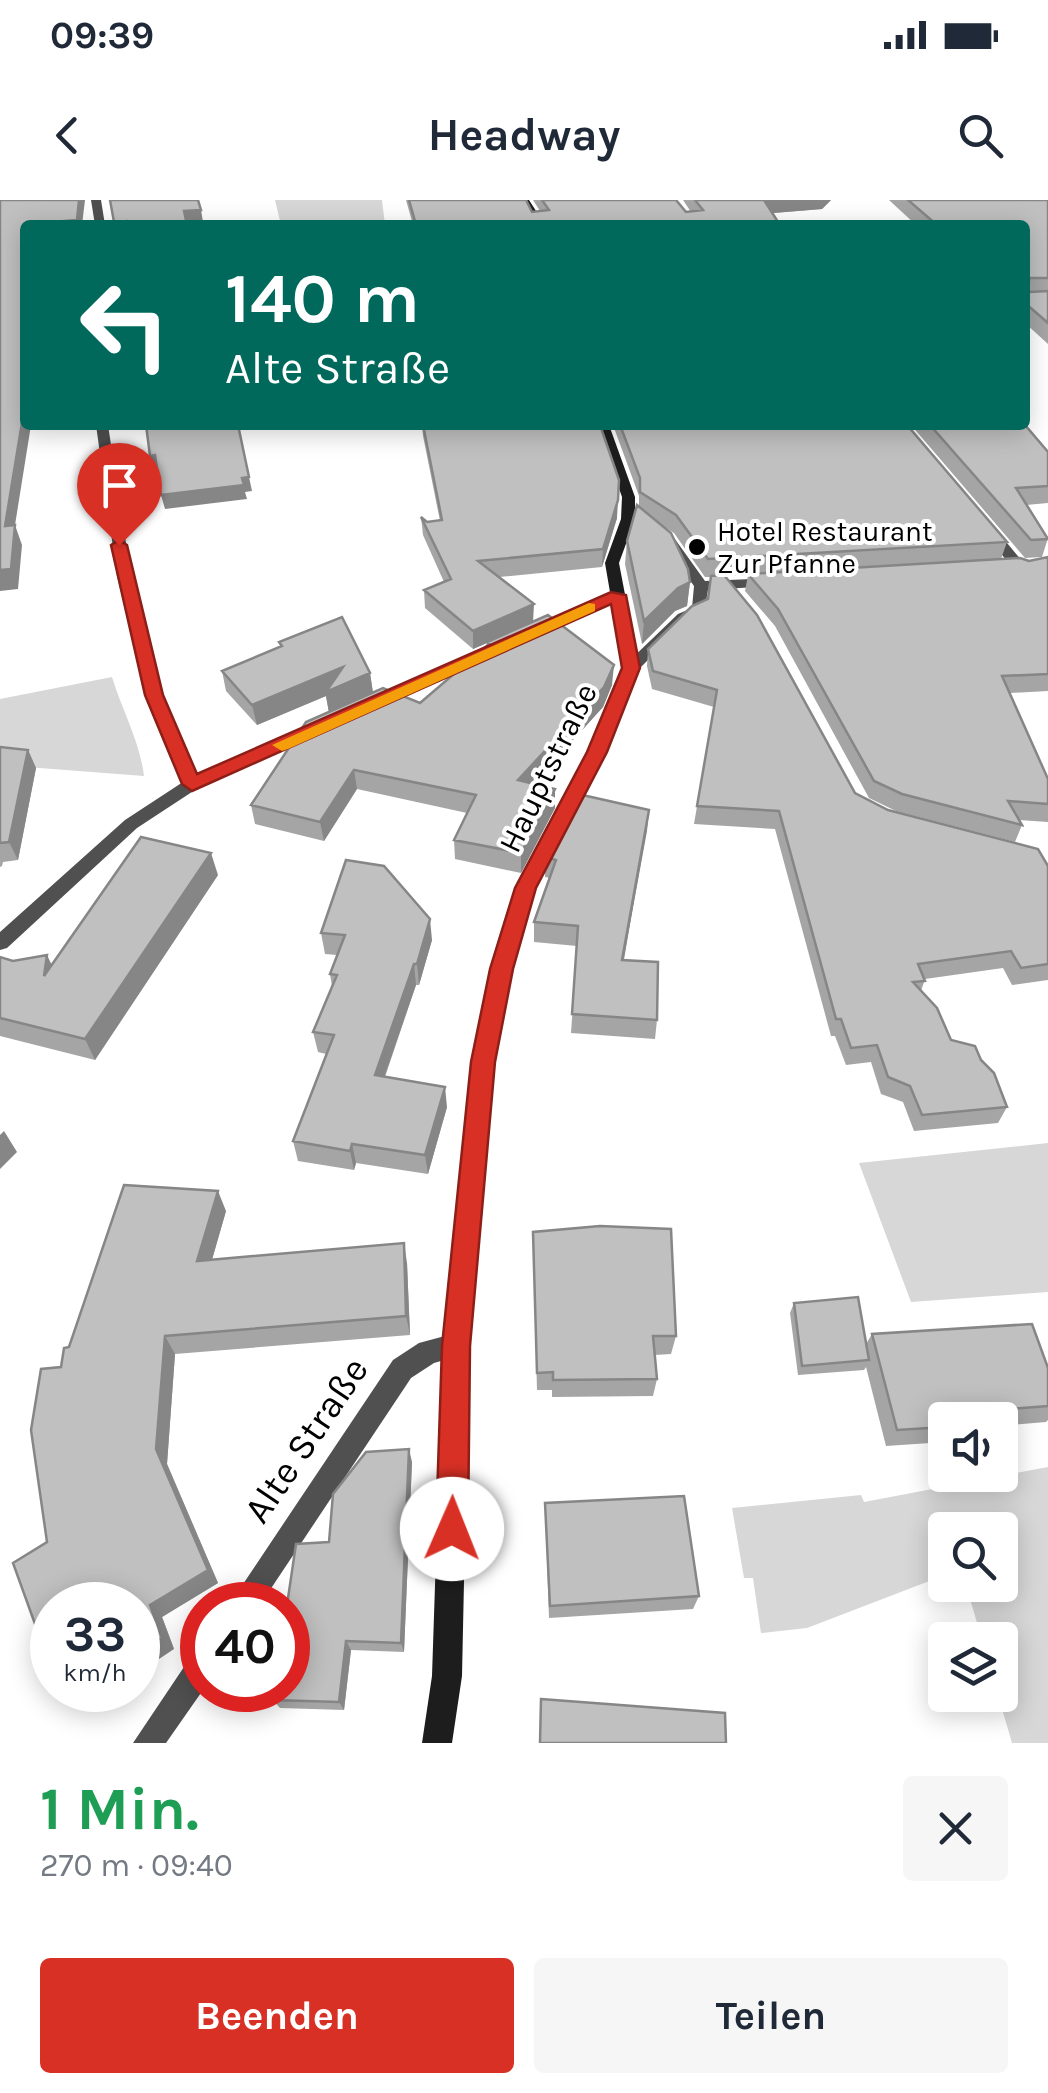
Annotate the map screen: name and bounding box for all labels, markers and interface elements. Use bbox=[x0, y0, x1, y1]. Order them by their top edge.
text: 09:39 bbox=[50, 13, 154, 58]
icon: back bbox=[40, 108, 95, 163]
icon: search bbox=[953, 108, 1008, 163]
text: Headway bbox=[428, 109, 620, 161]
text: 140 m bbox=[225, 258, 420, 340]
icon: left bbox=[60, 260, 190, 390]
text: Alte Straße bbox=[225, 342, 450, 394]
pin bbox=[77, 443, 162, 546]
icon: arrive bbox=[92, 458, 147, 513]
place label: Hotel Restaurant Zur Pfanne bbox=[717, 515, 933, 580]
marker: Hotel Restaurant Zur Pfanne bbox=[686, 536, 708, 558]
street label: Hauptstraße bbox=[491, 678, 605, 858]
street label: Alte Straße bbox=[234, 1349, 378, 1531]
map controls bbox=[928, 1402, 1018, 1712]
button: sound bbox=[928, 1402, 1018, 1492]
position arrow bbox=[400, 1477, 504, 1581]
button: search bbox=[928, 1512, 1018, 1602]
speed limit sign: 40 bbox=[180, 1582, 310, 1712]
text: 33 bbox=[64, 1605, 126, 1664]
button: layers bbox=[928, 1622, 1018, 1712]
text: km/h bbox=[63, 1658, 127, 1687]
text: 1 Min. bbox=[40, 1774, 199, 1844]
button: close bbox=[903, 1776, 1008, 1881]
text: 270 m · 09:40 bbox=[40, 1847, 233, 1884]
button: Beenden bbox=[40, 1958, 514, 2073]
button: Teilen bbox=[534, 1958, 1008, 2073]

